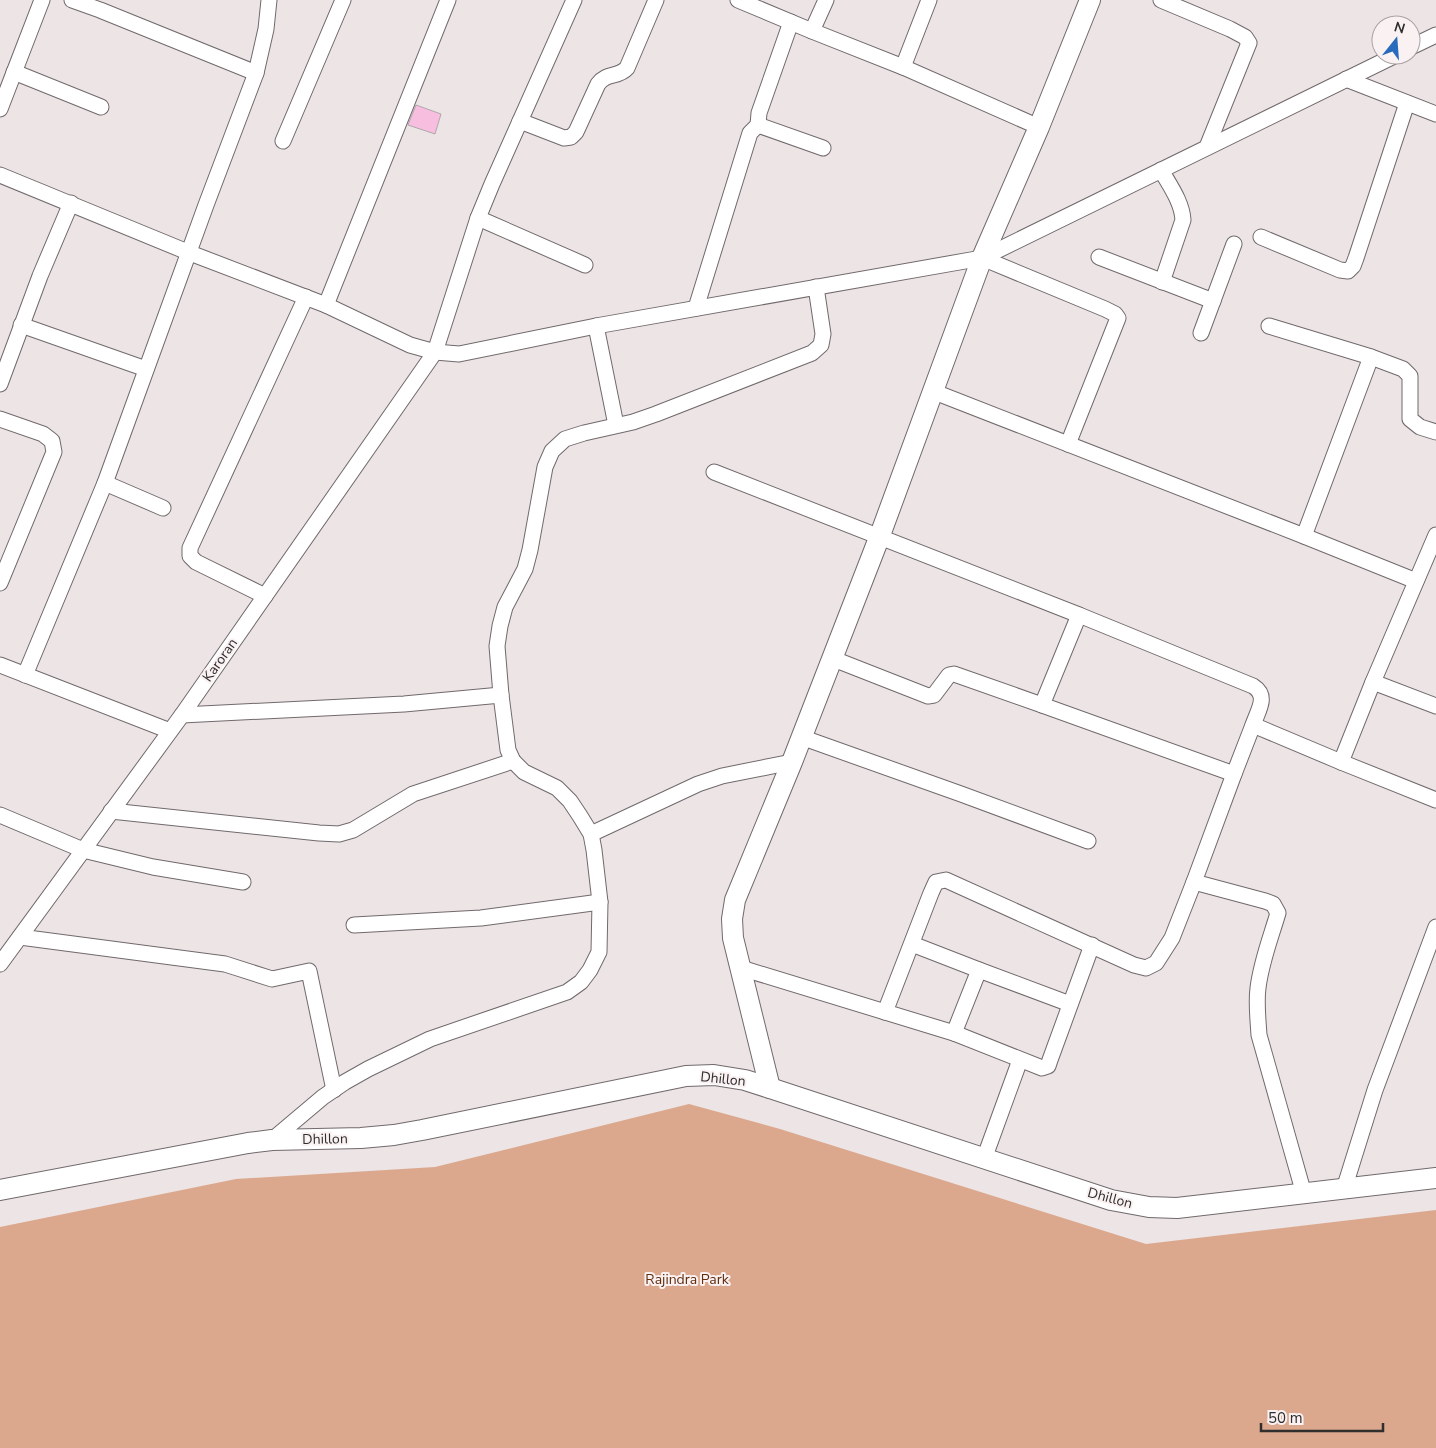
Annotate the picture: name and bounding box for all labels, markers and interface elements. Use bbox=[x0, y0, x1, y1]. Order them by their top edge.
north arrow bbox=[1371, 15, 1421, 65]
text: N bbox=[1392, 17, 1407, 39]
street label: Karoran bbox=[198, 634, 242, 686]
street label: Dhillon bbox=[699, 1067, 747, 1091]
street label: Dhillon bbox=[302, 1129, 348, 1149]
street label: Dhillon bbox=[1086, 1183, 1134, 1213]
park label: Rajindra Park bbox=[645, 1270, 730, 1289]
scale bar bbox=[1261, 1400, 1384, 1432]
text: 50 m bbox=[1268, 1408, 1303, 1428]

